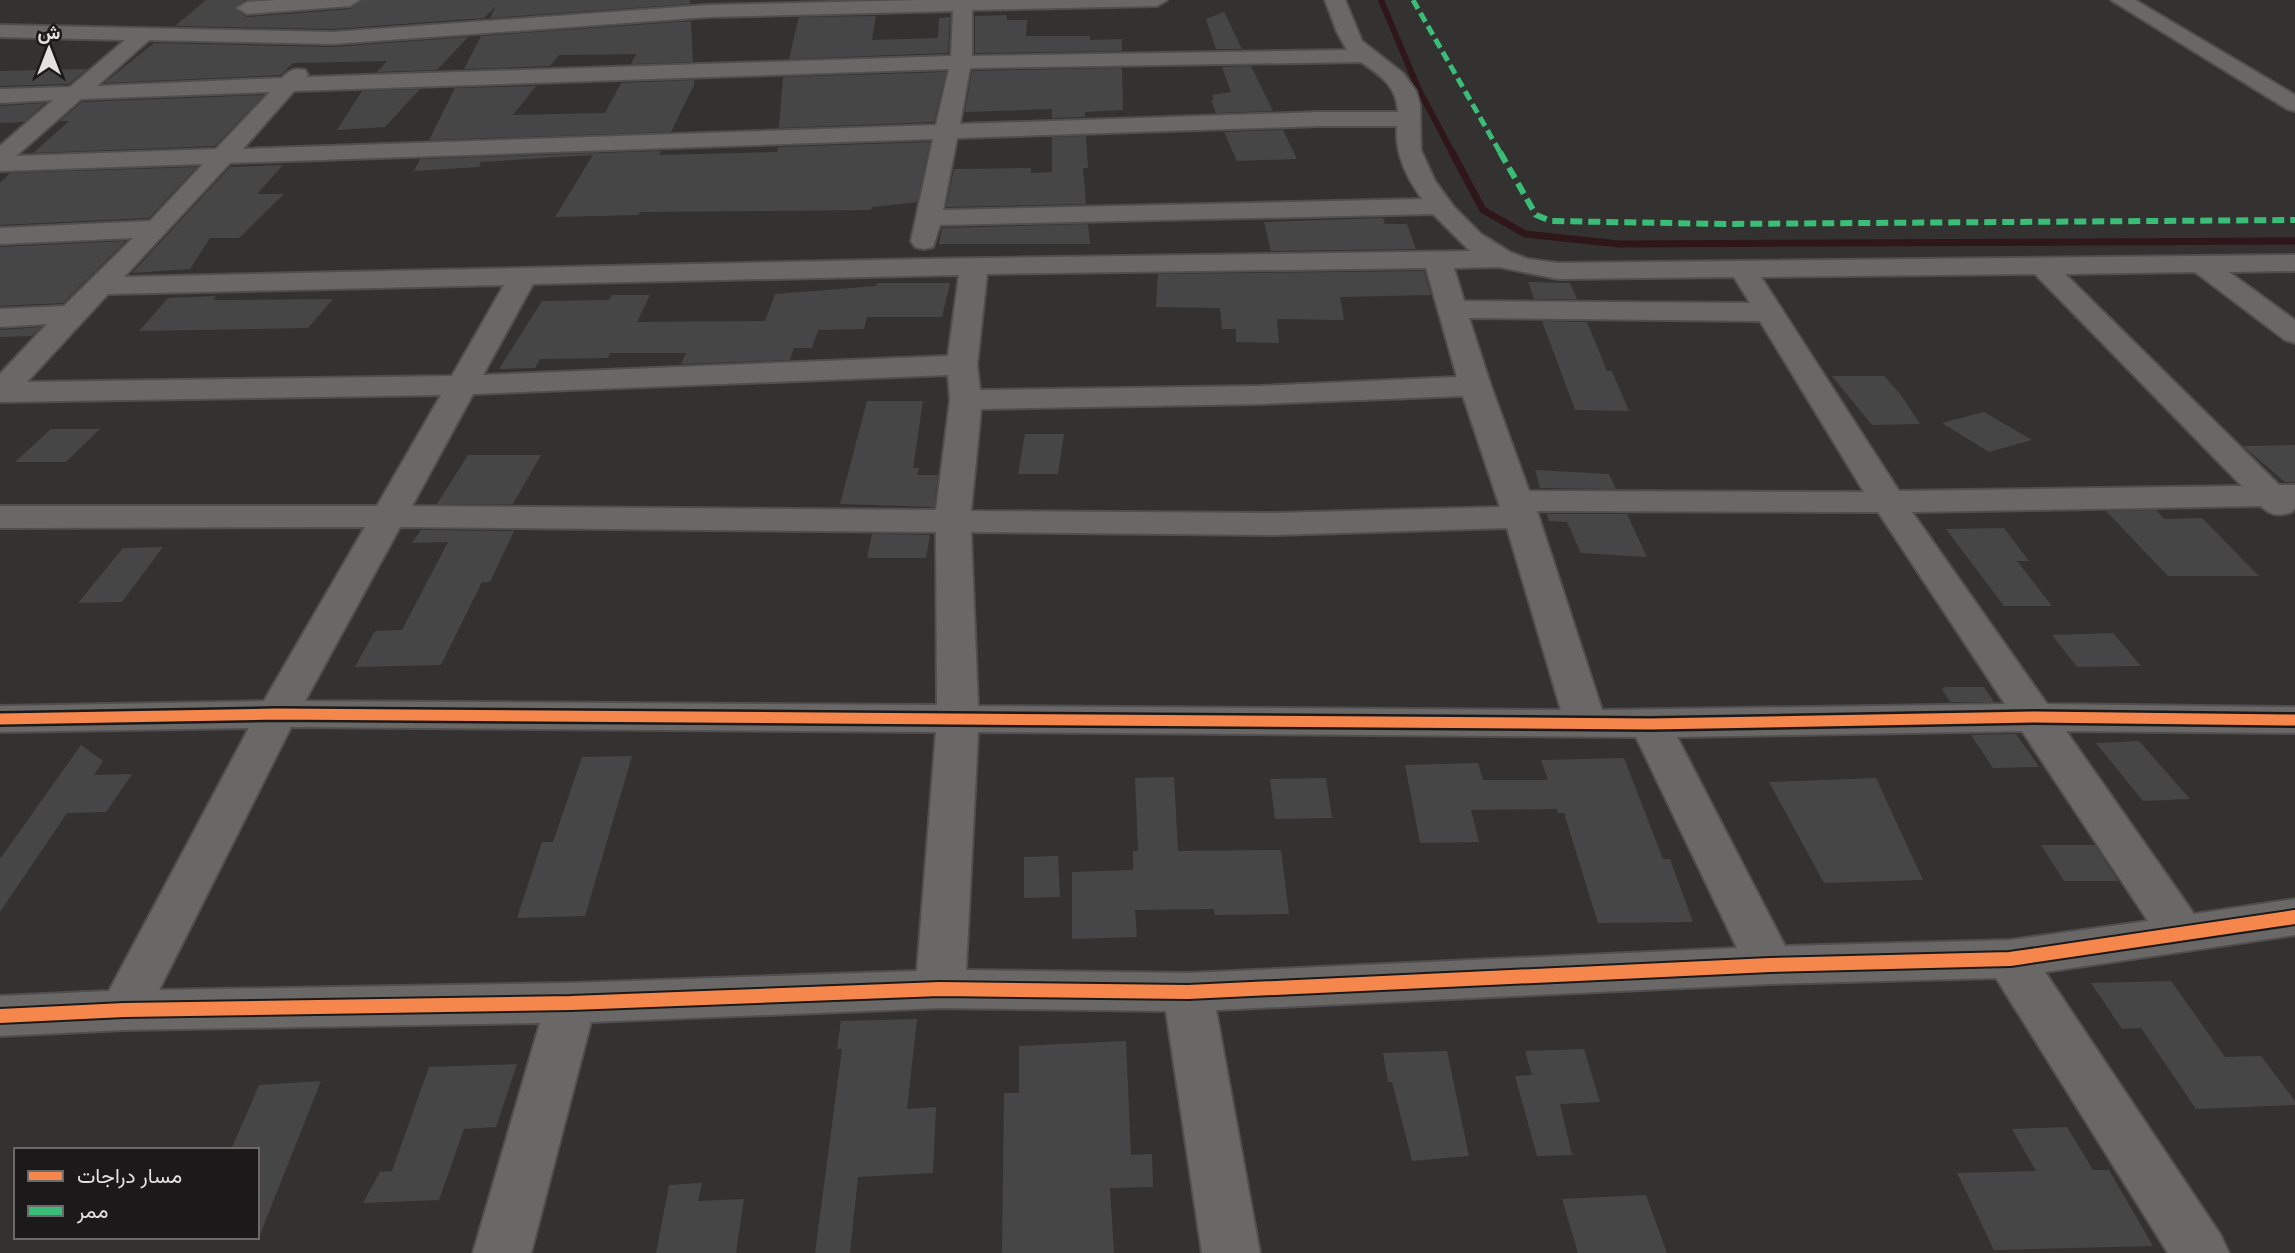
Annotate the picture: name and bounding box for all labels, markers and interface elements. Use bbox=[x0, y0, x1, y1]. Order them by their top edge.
north arrow bbox=[14, 14, 84, 84]
text: ش bbox=[38, 21, 61, 44]
legend bbox=[14, 1148, 259, 1239]
text: مسار دراجات bbox=[77, 1163, 182, 1189]
text: ممر bbox=[76, 1198, 108, 1224]

